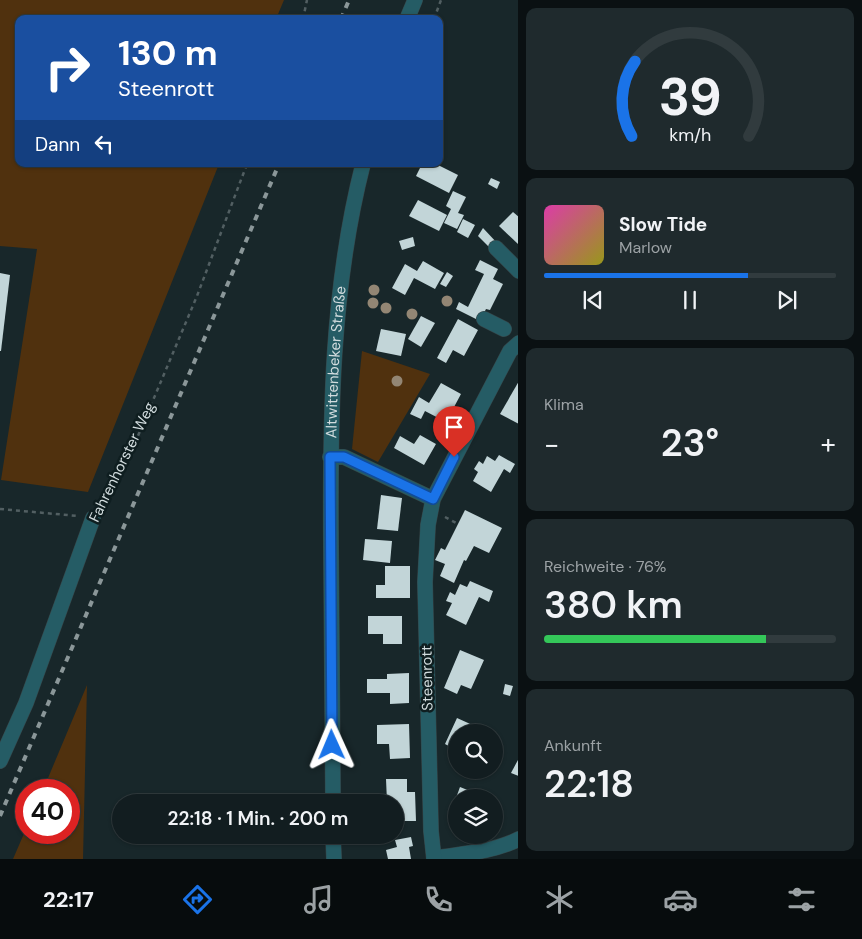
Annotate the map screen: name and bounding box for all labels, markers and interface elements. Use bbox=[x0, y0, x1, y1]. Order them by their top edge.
text: 130 m bbox=[118, 30, 218, 76]
icon: right bbox=[35, 35, 100, 100]
text: 39 bbox=[658, 63, 722, 131]
text: Steenrott bbox=[118, 74, 214, 103]
text: km/h bbox=[669, 123, 711, 147]
icon: left bbox=[90, 130, 118, 158]
text: Dann bbox=[35, 132, 80, 157]
text: Slow Tide bbox=[619, 212, 707, 237]
text: Marlow bbox=[619, 237, 672, 258]
street label: Altwittenbeker Straße bbox=[321, 285, 351, 439]
icon: previous bbox=[579, 286, 607, 314]
icon: pause bbox=[676, 286, 704, 314]
icon: next bbox=[773, 286, 801, 314]
text: Klima bbox=[544, 394, 584, 415]
street label: Fahrenhorster Weg bbox=[84, 399, 160, 525]
pin bbox=[433, 406, 475, 457]
icon: arrive bbox=[440, 413, 468, 441]
text: 23° bbox=[661, 418, 719, 468]
text: − bbox=[544, 426, 559, 463]
text: + bbox=[821, 426, 836, 463]
text: Reichweite · 76% bbox=[544, 556, 666, 577]
text: 380 km bbox=[544, 580, 683, 630]
street label: Steenrott bbox=[416, 645, 438, 711]
position arrow bbox=[305, 718, 357, 770]
map controls bbox=[448, 724, 503, 844]
button: search bbox=[448, 724, 503, 779]
text: Ankunft bbox=[544, 735, 602, 756]
text: 22:18 bbox=[544, 759, 634, 809]
speed limit sign: 40 bbox=[15, 779, 80, 844]
button: layers bbox=[448, 789, 503, 844]
text: 22:18 · 1 Min. · 200 m bbox=[168, 806, 348, 831]
icon: directions bbox=[180, 882, 215, 917]
icon: music bbox=[301, 882, 336, 917]
icon: phone bbox=[421, 882, 456, 917]
icon: climate bbox=[542, 882, 577, 917]
icon: car bbox=[663, 882, 698, 917]
icon: filters bbox=[784, 882, 819, 917]
text: 22:17 bbox=[43, 885, 94, 914]

